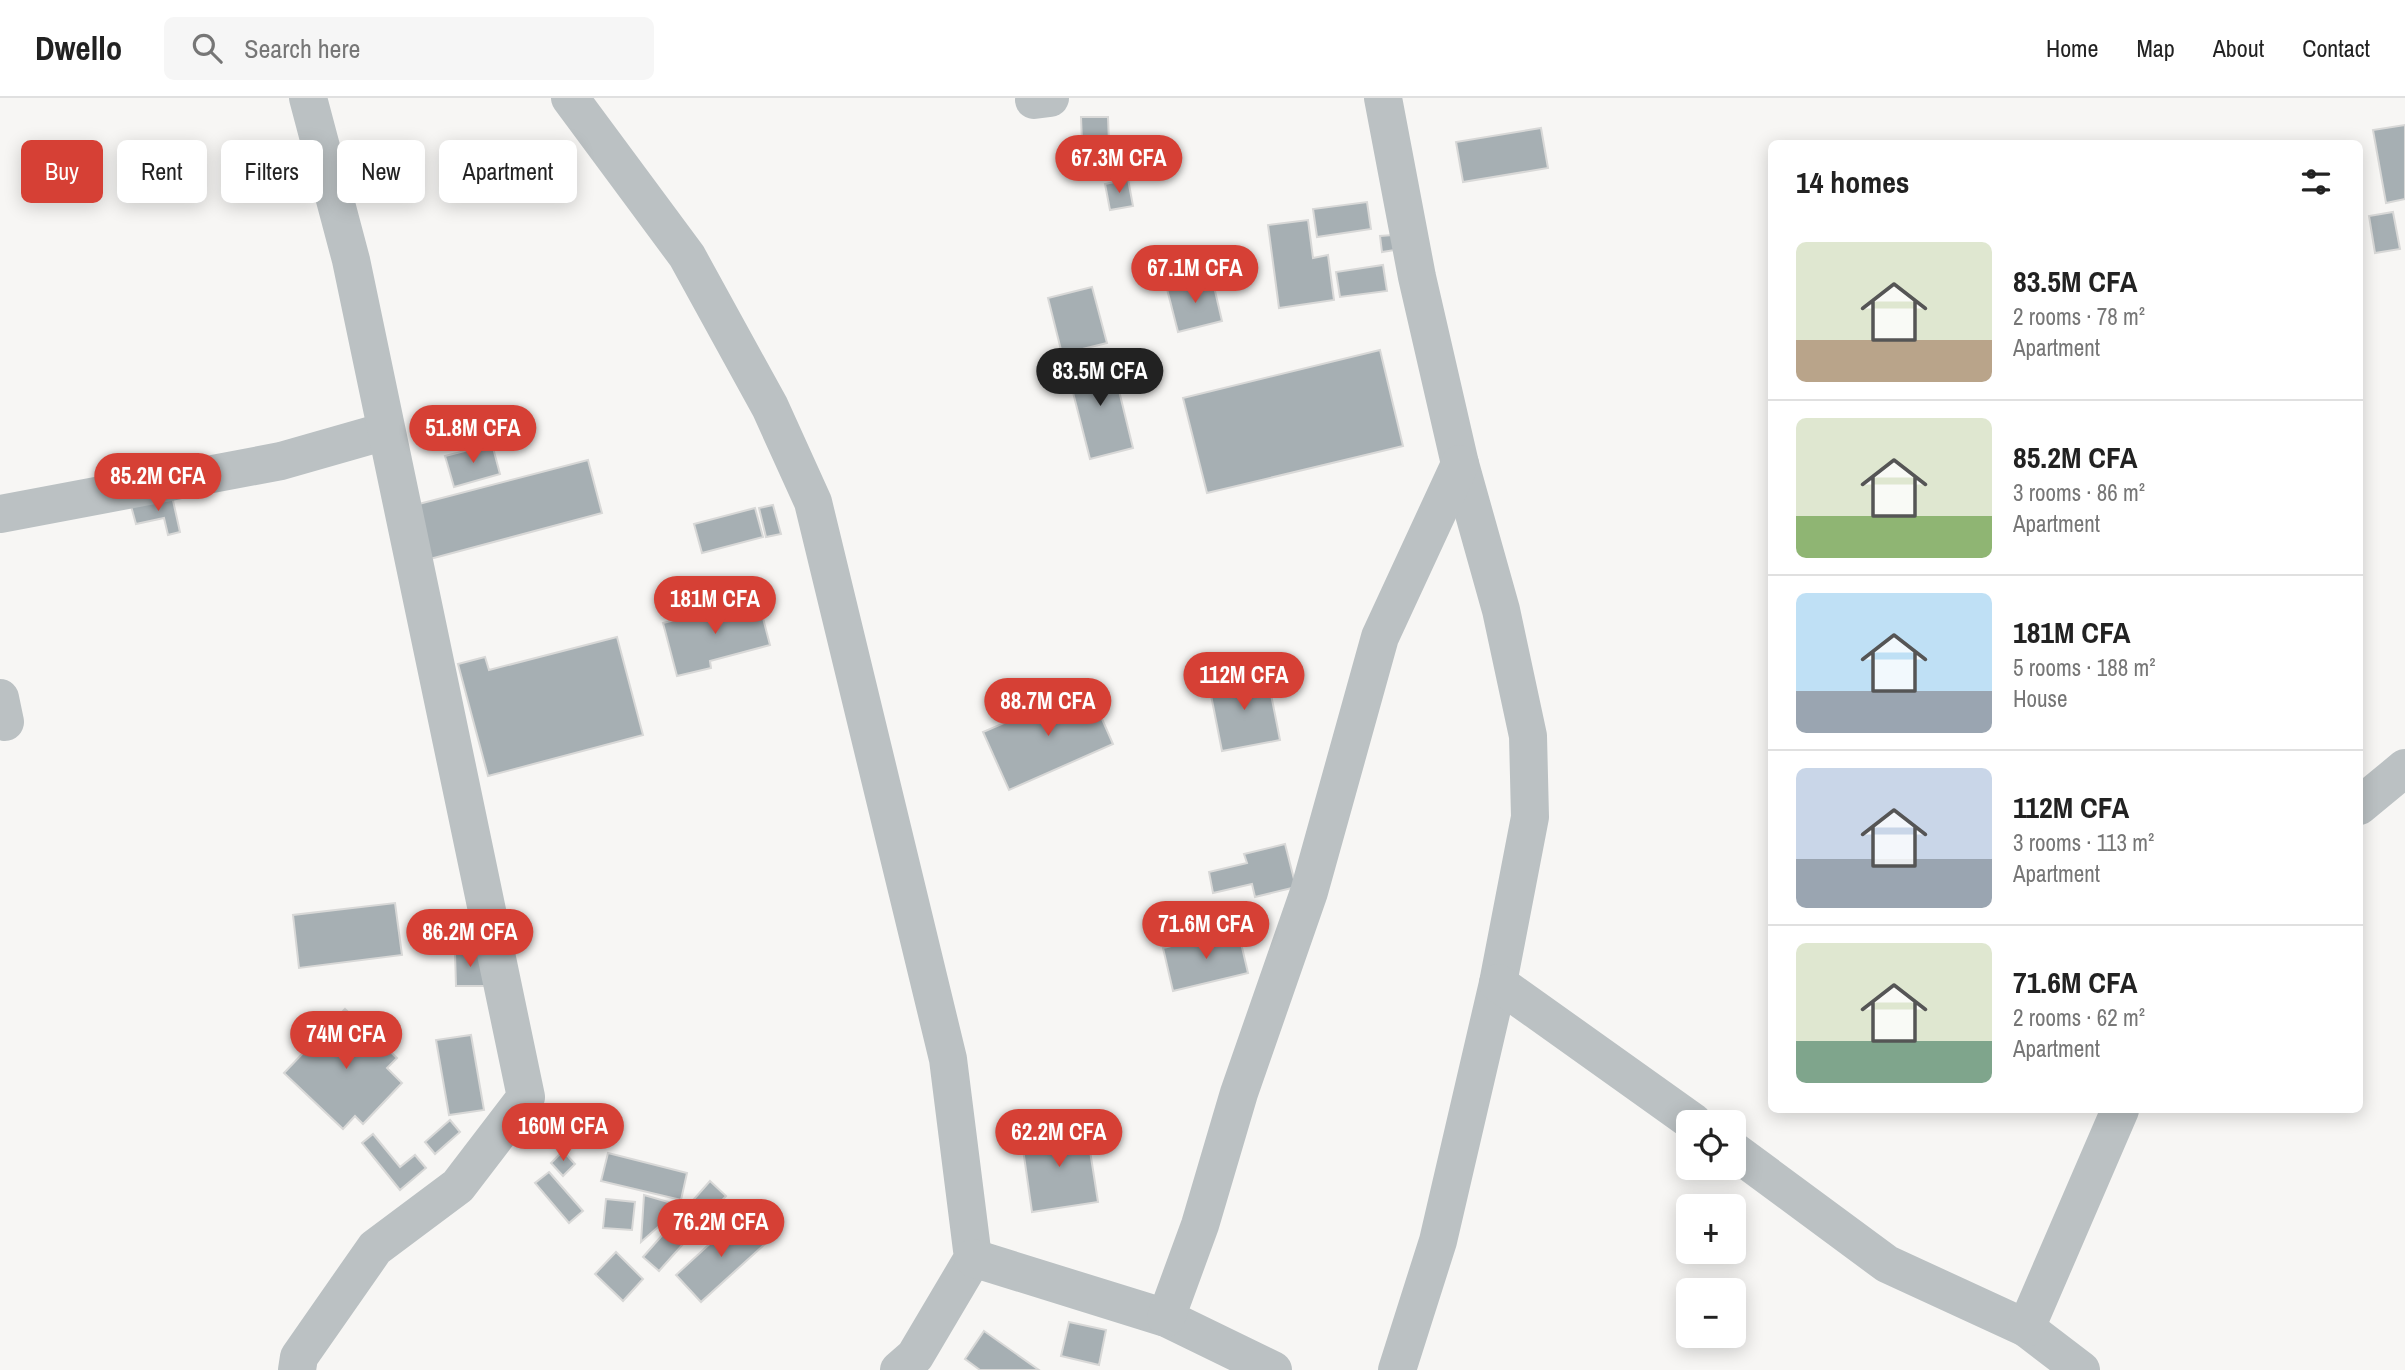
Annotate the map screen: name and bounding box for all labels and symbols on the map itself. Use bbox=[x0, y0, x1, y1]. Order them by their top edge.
pin: 67.3M CFA bbox=[1039, 136, 1199, 195]
pin: 67.1M CFA bbox=[1115, 246, 1275, 305]
pin: 83.5M CFA bbox=[1020, 348, 1180, 408]
pin: 51.8M CFA bbox=[393, 406, 553, 465]
pin: 85.2M CFA bbox=[78, 454, 238, 513]
pin: 181M CFA bbox=[643, 576, 787, 636]
pin: 112M CFA bbox=[1172, 652, 1316, 712]
pin: 88.7M CFA bbox=[968, 678, 1128, 738]
pin: 71.6M CFA bbox=[1126, 902, 1286, 961]
pin: 86.2M CFA bbox=[390, 910, 550, 969]
pin: 74M CFA bbox=[281, 1012, 411, 1071]
pin: 160M CFA bbox=[491, 1104, 635, 1163]
pin: 62.2M CFA bbox=[979, 1110, 1139, 1169]
pin: 76.2M CFA bbox=[641, 1200, 801, 1259]

